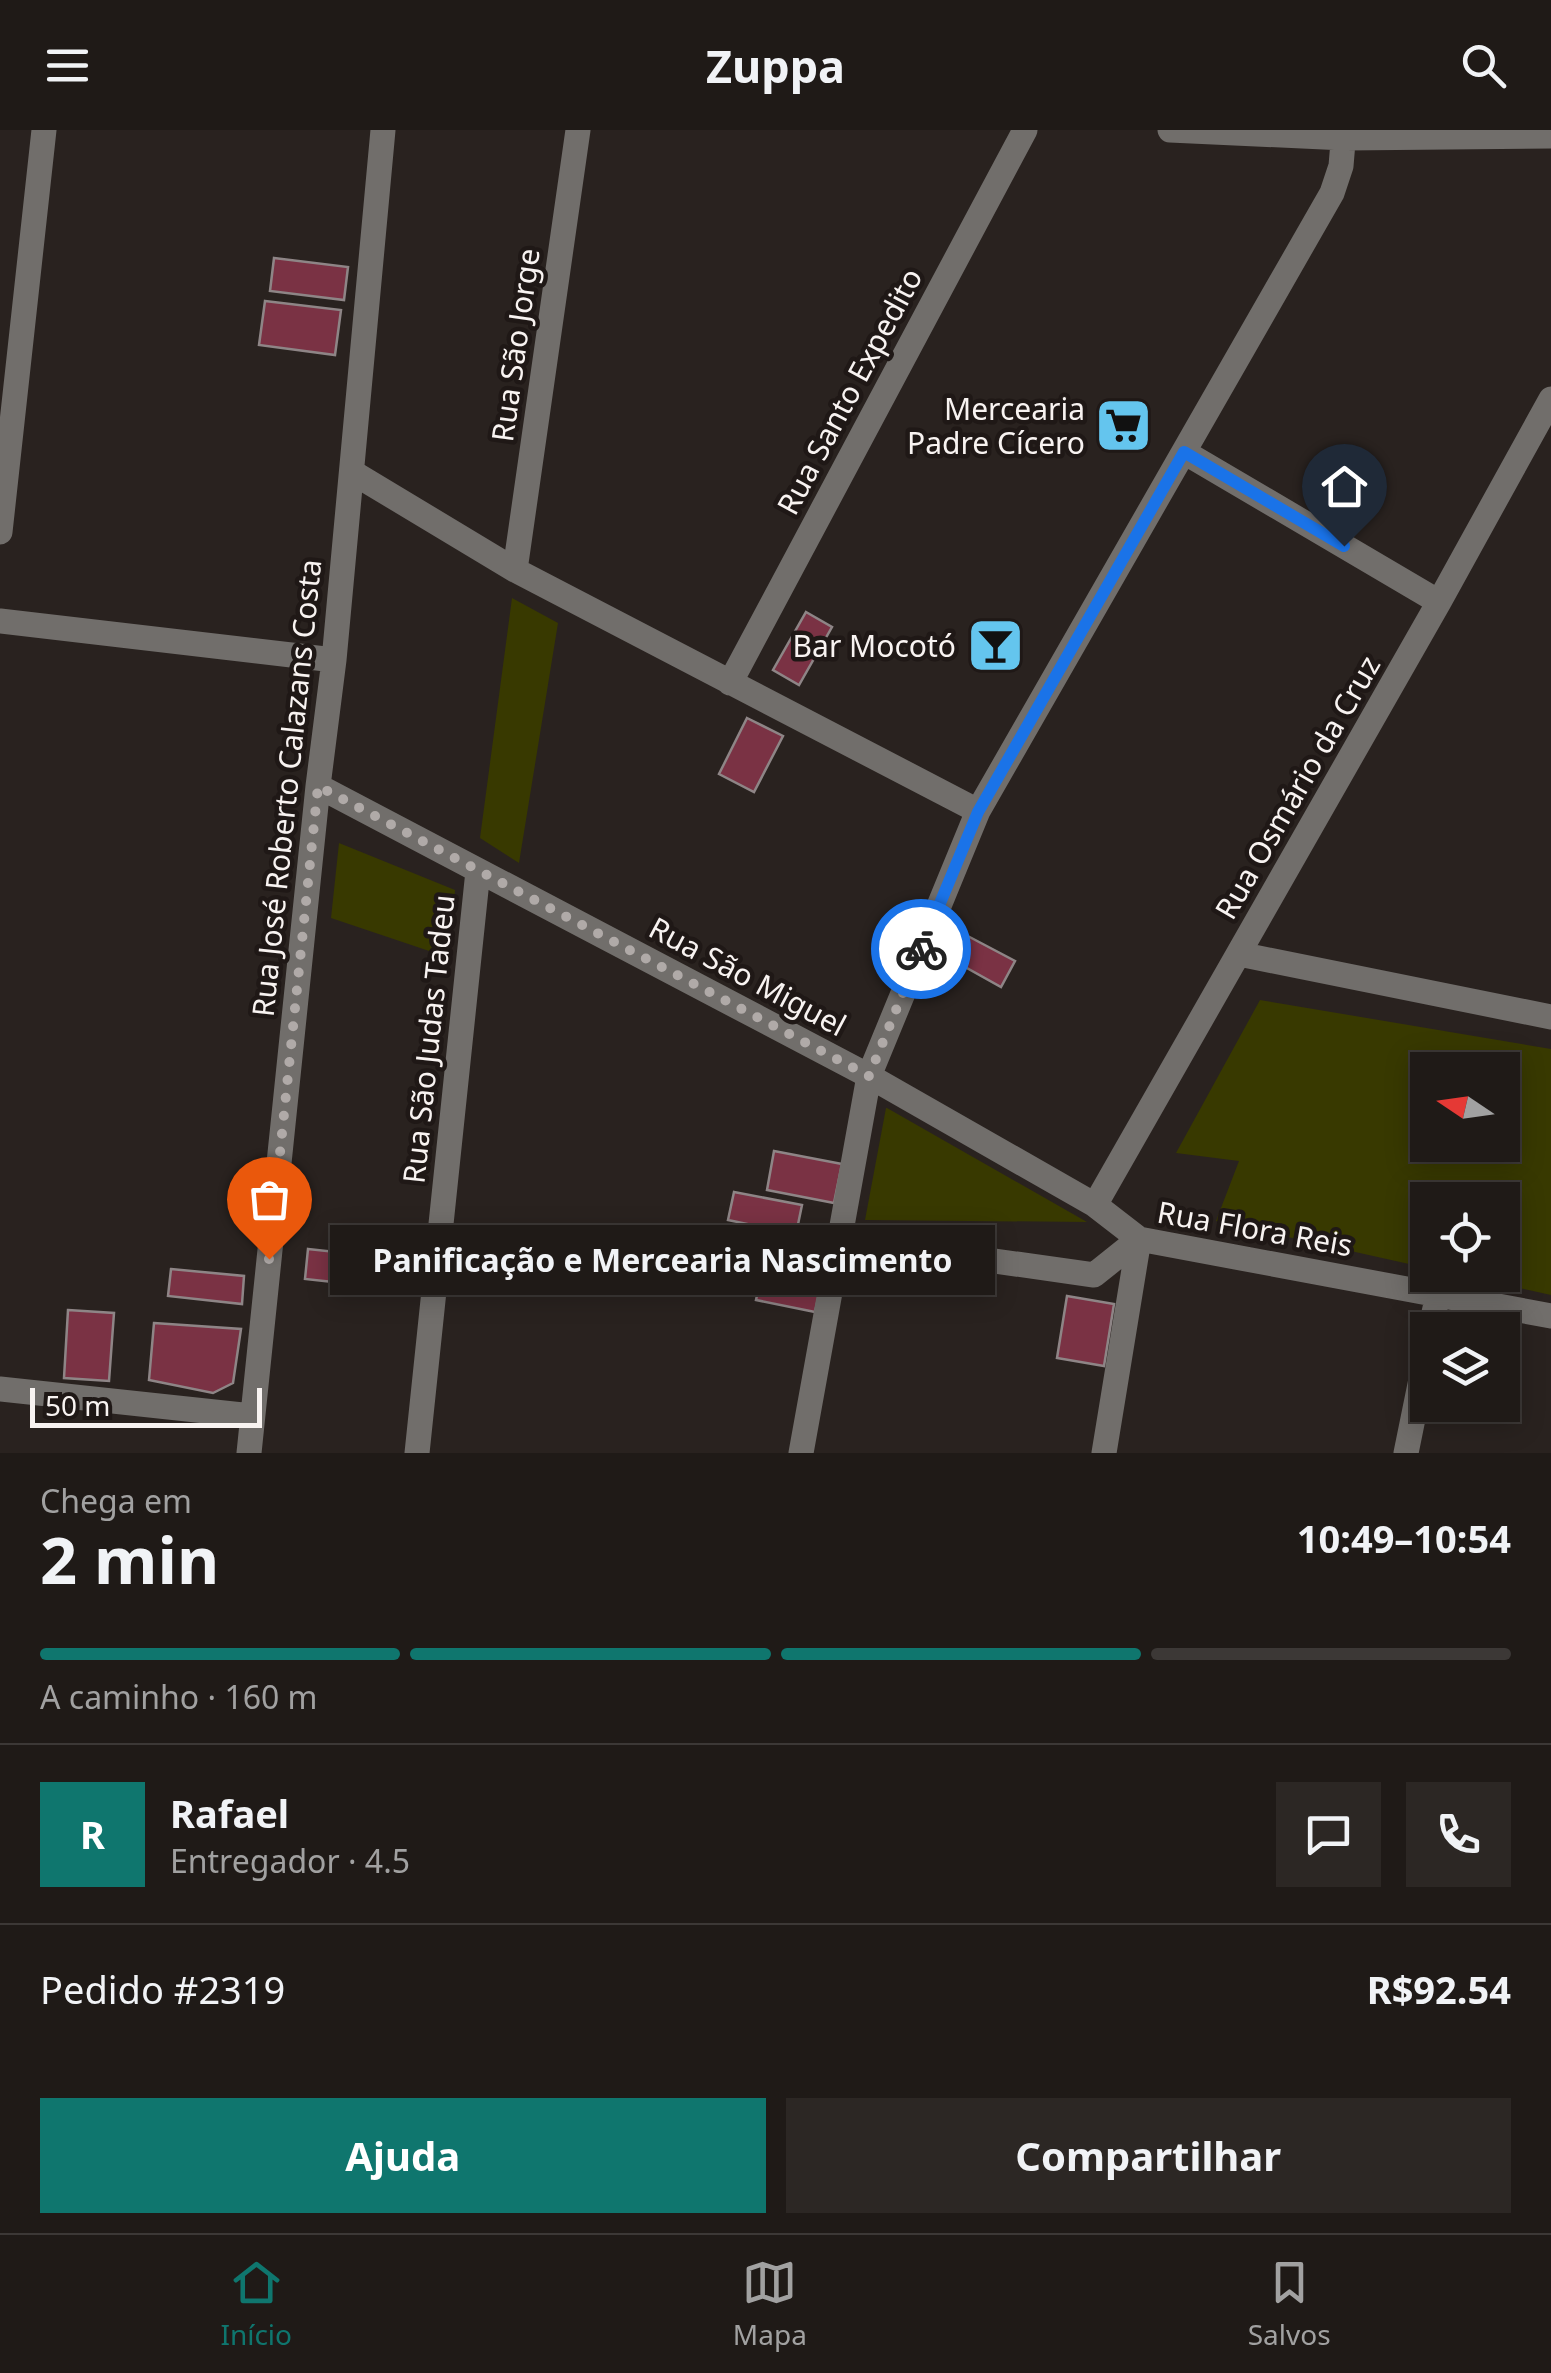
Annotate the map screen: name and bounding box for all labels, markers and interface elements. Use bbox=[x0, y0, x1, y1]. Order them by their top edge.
text: Zuppa bbox=[706, 35, 845, 96]
icon: menu bbox=[40, 38, 95, 93]
icon: search bbox=[1456, 38, 1511, 93]
street label: Rua São Jorge bbox=[481, 246, 549, 444]
street label: Rua Santo Expedito bbox=[767, 261, 931, 521]
place label: Mercearia Padre Cícero bbox=[907, 388, 1085, 463]
supermarket icon: Mercearia Padre Cícero bbox=[1094, 395, 1154, 455]
pin bbox=[1302, 444, 1387, 547]
icon: home bbox=[1317, 459, 1372, 514]
street label: Rua José Roberto Calazans Costa bbox=[242, 557, 330, 1019]
bar icon: Bar Mocotó bbox=[965, 615, 1025, 675]
place label: Bar Mocotó bbox=[793, 625, 956, 666]
street label: Rua Osmário da Cruz bbox=[1205, 648, 1389, 926]
street label: Rua São Judas Tadeu bbox=[392, 893, 464, 1185]
courier bbox=[871, 899, 971, 999]
street label: Rua São Miguel bbox=[642, 907, 854, 1045]
icon: bike bbox=[894, 922, 949, 977]
north arrow bbox=[1410, 1052, 1520, 1162]
map controls bbox=[1410, 1052, 1520, 1422]
pin bbox=[227, 1157, 312, 1260]
icon: bag bbox=[242, 1172, 297, 1227]
button: locate bbox=[1410, 1182, 1520, 1292]
street label: Rua Flora Reis bbox=[1154, 1191, 1356, 1265]
callout: Panificação e Mercearia Nascimento bbox=[329, 1224, 994, 1294]
text: Panificação e Mercearia Nascimento bbox=[373, 1238, 952, 1281]
button: layers bbox=[1410, 1312, 1520, 1422]
scale bar bbox=[30, 1383, 262, 1428]
text: 50 m bbox=[45, 1386, 111, 1424]
text: Chega em bbox=[40, 1479, 192, 1522]
text: 10:49–10:54 bbox=[1297, 1512, 1511, 1564]
text: 2 min bbox=[40, 1515, 219, 1603]
text: A caminho · 160 m bbox=[40, 1675, 318, 1718]
button: chat bbox=[1276, 1782, 1381, 1887]
button: phone bbox=[1406, 1782, 1511, 1887]
text: Rafael bbox=[170, 1787, 289, 1839]
text: R bbox=[80, 1808, 105, 1860]
text: Entregador · 4.5 bbox=[170, 1839, 410, 1882]
text: Pedido #2319 bbox=[40, 1963, 285, 2015]
text: R$92.54 bbox=[1367, 1963, 1511, 2015]
button: Ajuda bbox=[40, 2098, 766, 2213]
button: Compartilhar bbox=[786, 2098, 1511, 2213]
tab: Início bbox=[220, 2255, 292, 2353]
tab: Mapa bbox=[733, 2255, 807, 2353]
tab: Salvos bbox=[1248, 2255, 1331, 2353]

